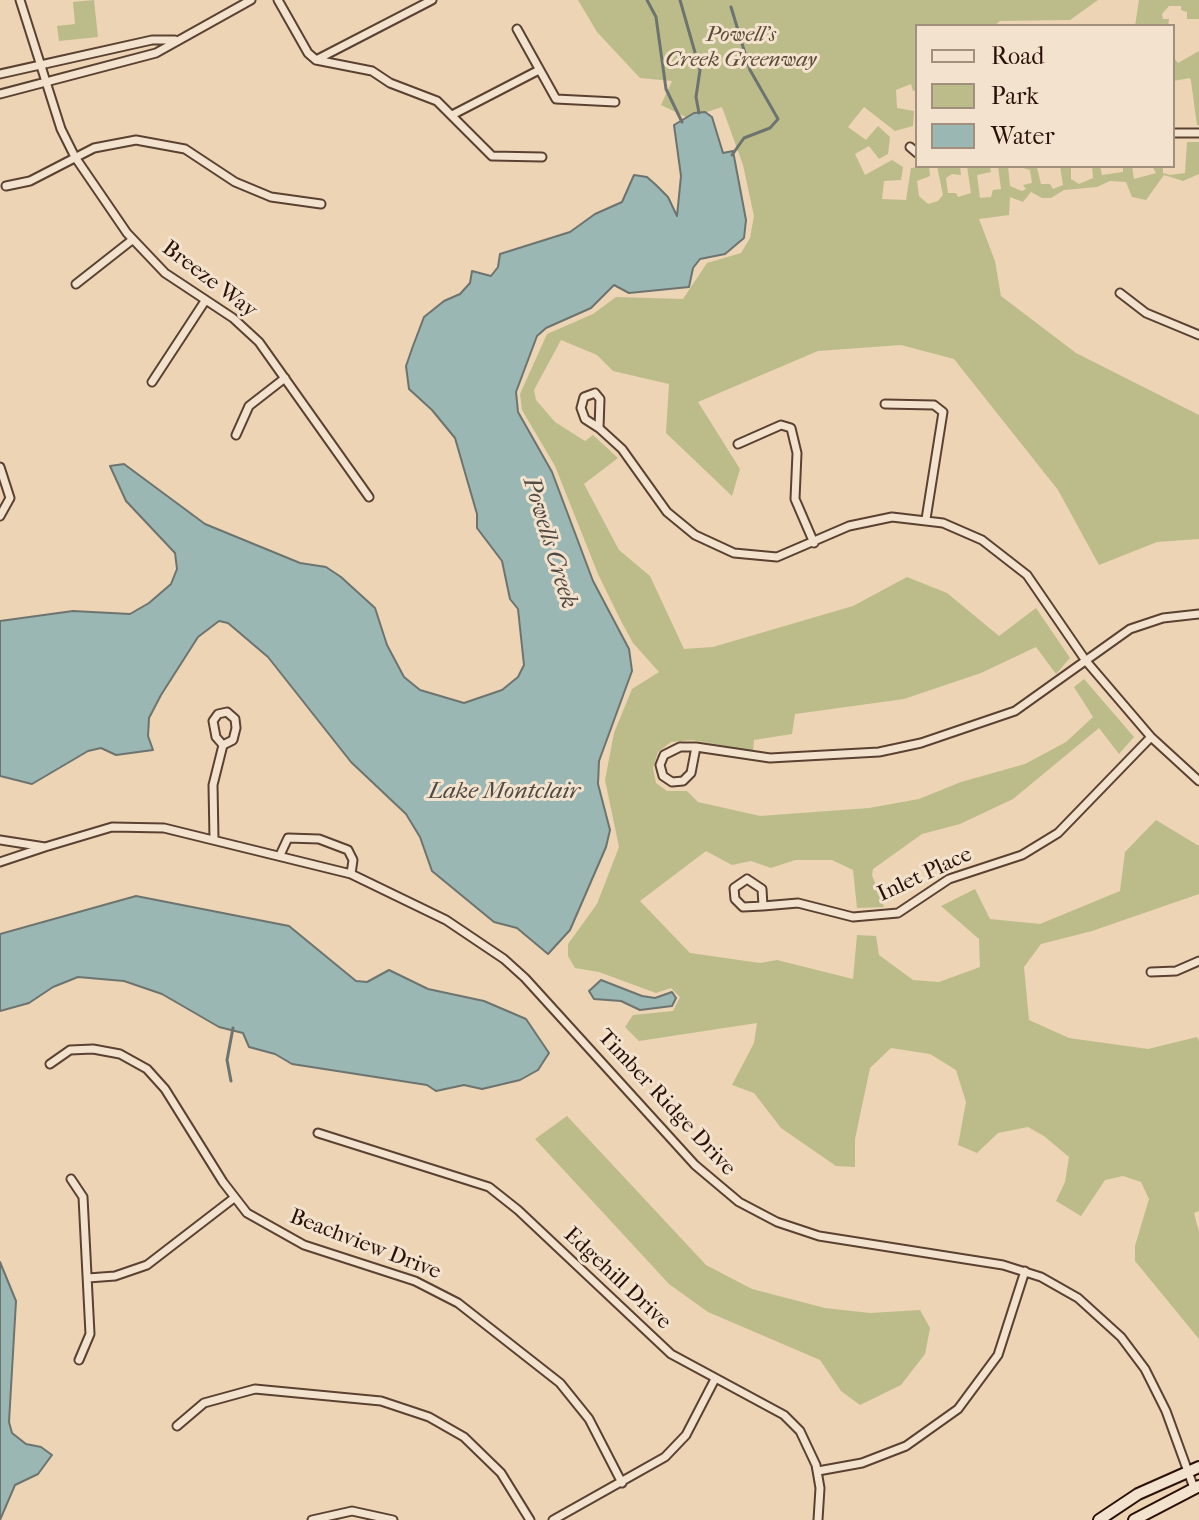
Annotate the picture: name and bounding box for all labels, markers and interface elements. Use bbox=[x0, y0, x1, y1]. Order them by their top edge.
park label: Powell's Creek Greenway bbox=[665, 23, 817, 74]
legend bbox=[915, 24, 1175, 168]
text: Road bbox=[991, 42, 1044, 70]
text: Park bbox=[991, 82, 1039, 110]
text: Water bbox=[991, 122, 1055, 150]
street label: Breeze Way bbox=[156, 236, 262, 324]
water label: Powells Creek bbox=[515, 474, 583, 612]
water label: Lake Montclair bbox=[428, 778, 580, 806]
street label: Inlet Place bbox=[874, 842, 976, 908]
street label: Timber Ridge Drive bbox=[591, 1024, 741, 1182]
street label: Beachview Drive bbox=[286, 1204, 444, 1286]
street label: Edgehill Drive bbox=[558, 1222, 676, 1336]

